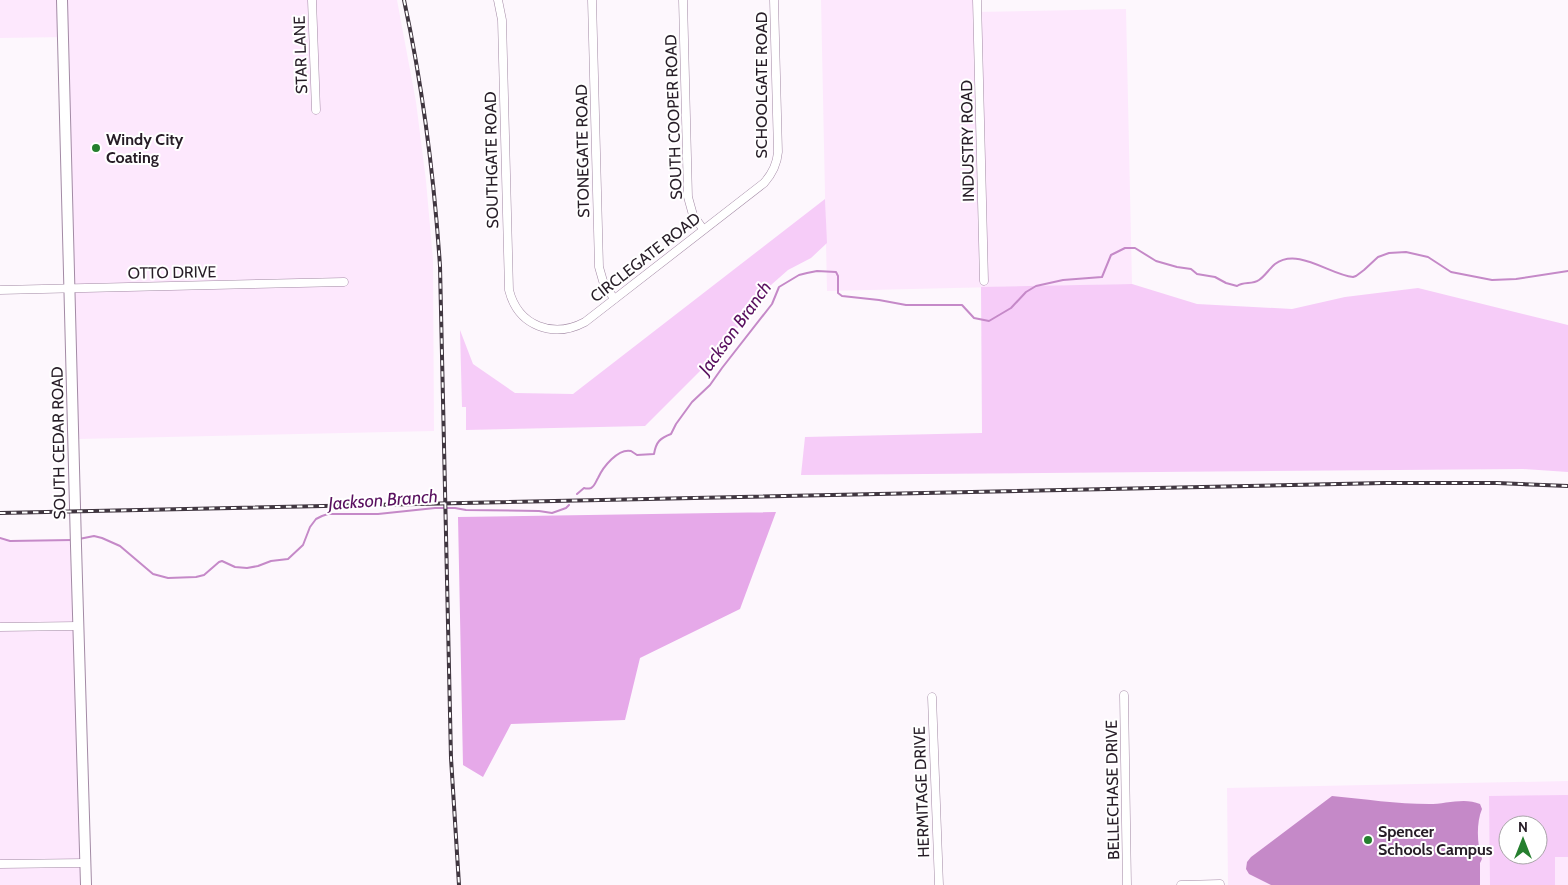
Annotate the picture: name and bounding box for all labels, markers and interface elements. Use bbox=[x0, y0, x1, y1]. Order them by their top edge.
street label: SCHOOLGATE ROAD bbox=[752, 12, 771, 158]
street label: STAR LANE bbox=[290, 15, 311, 94]
street label: SOUTH COOPER ROAD bbox=[661, 34, 686, 200]
street label: INDUSTRY ROAD bbox=[957, 80, 978, 202]
street label: STONEGATE ROAD bbox=[572, 84, 593, 218]
street label: SOUTHGATE ROAD bbox=[481, 91, 502, 229]
place label: Windy City Coating bbox=[106, 130, 184, 167]
marker: Windy City Coating bbox=[90, 142, 102, 154]
street label: CIRCLEGATE ROAD bbox=[587, 209, 704, 306]
street label: OTTO DRIVE bbox=[128, 262, 217, 283]
water label: Jackson Branch bbox=[693, 277, 776, 380]
street label: SOUTH CEDAR ROAD bbox=[48, 366, 69, 520]
water label: Jackson Branch bbox=[325, 485, 439, 515]
street label: BELLECHASE DRIVE bbox=[1102, 720, 1123, 860]
street label: HERMITAGE DRIVE bbox=[910, 726, 933, 858]
north arrow bbox=[1498, 815, 1548, 865]
text: N bbox=[1518, 818, 1528, 836]
place label: Spencer Schools Campus bbox=[1378, 822, 1493, 859]
marker: Spencer Schools Campus bbox=[1362, 834, 1374, 846]

